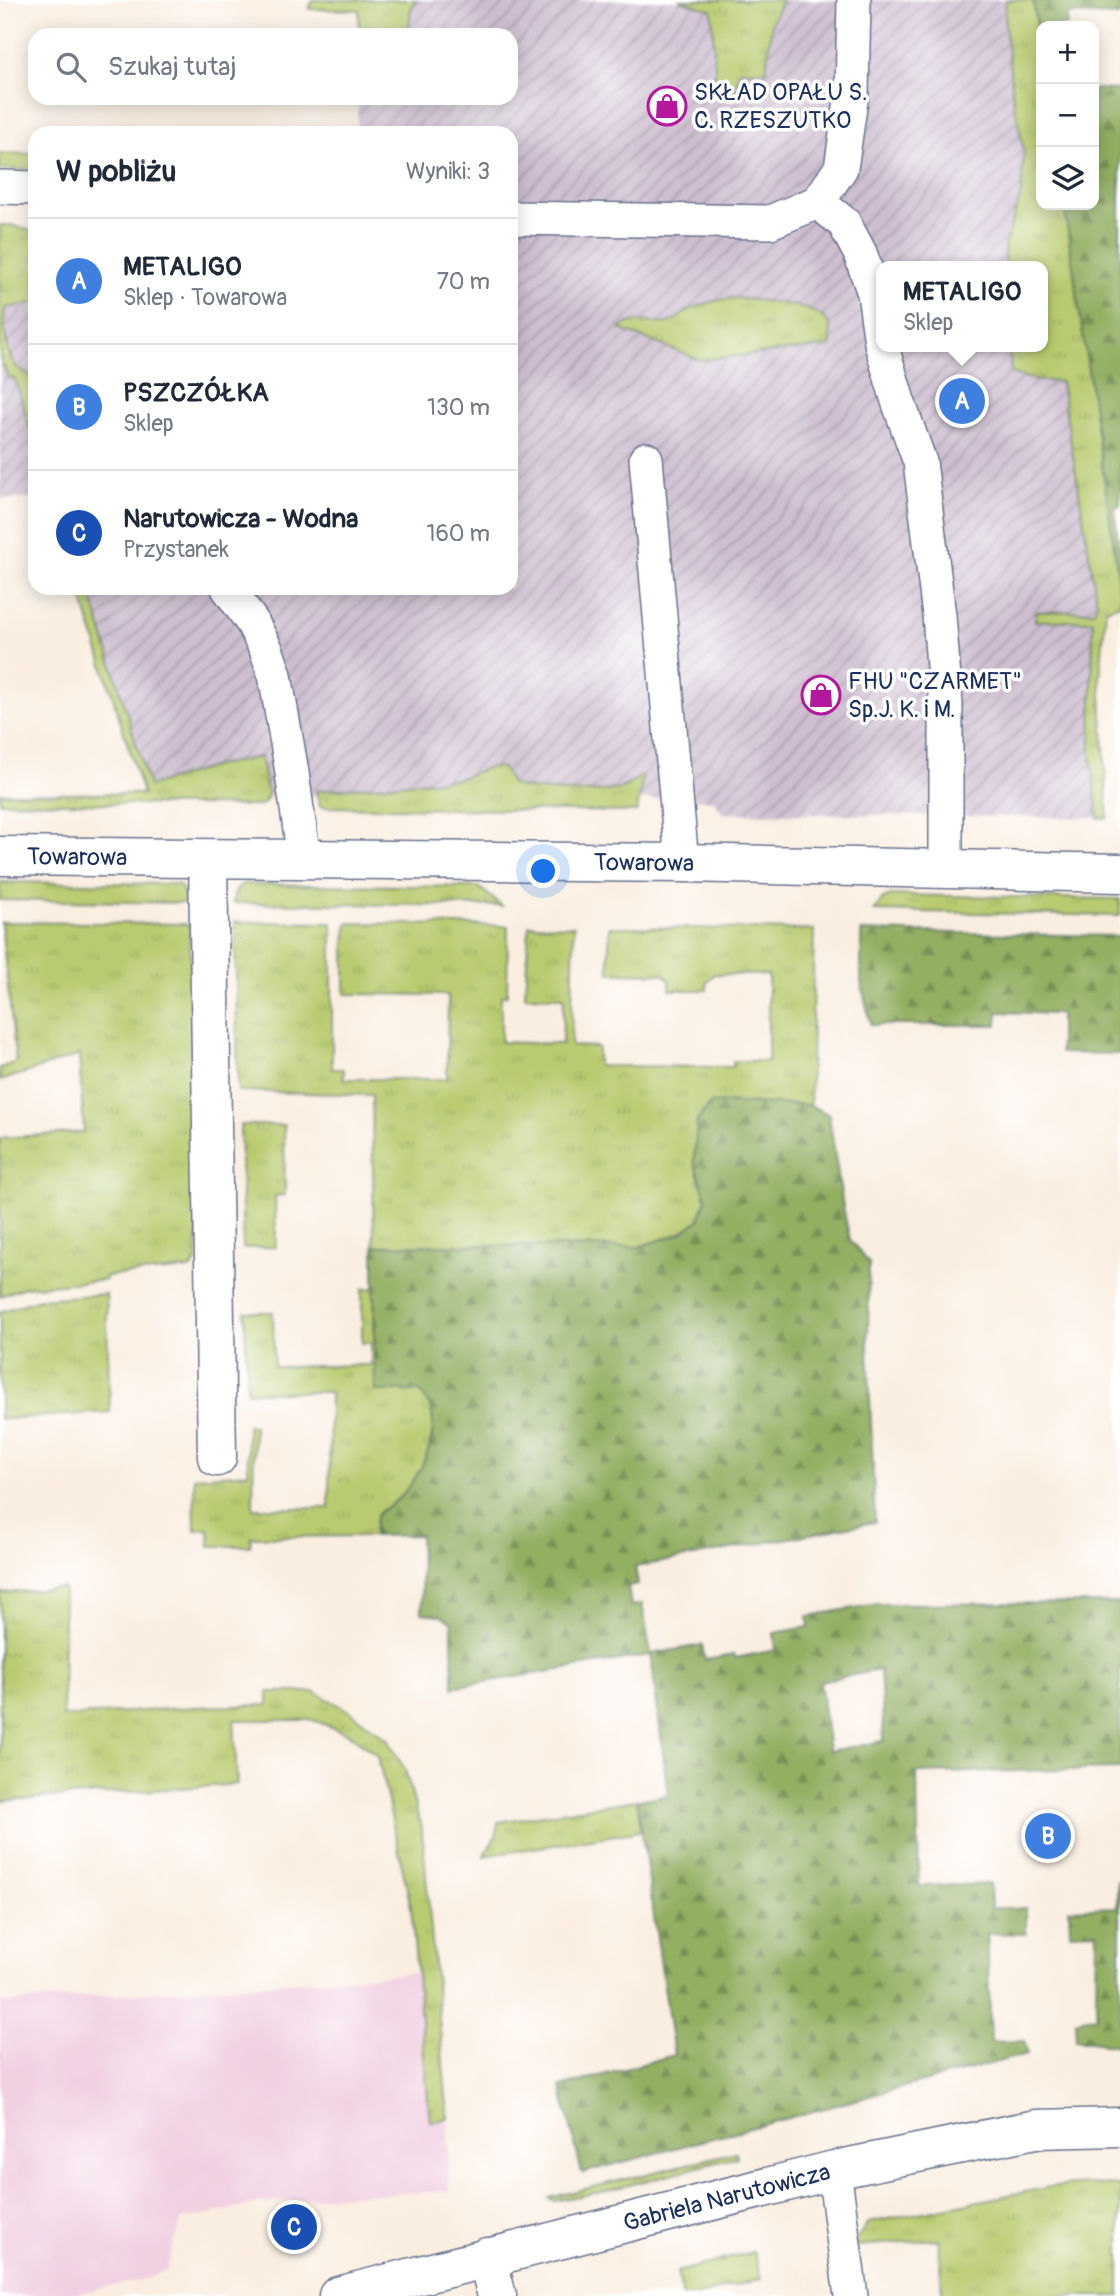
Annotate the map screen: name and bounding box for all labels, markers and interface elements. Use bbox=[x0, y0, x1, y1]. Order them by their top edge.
map controls bbox=[1036, 21, 1099, 210]
button: + bbox=[1036, 21, 1099, 84]
search box bbox=[28, 28, 518, 105]
icon: search bbox=[52, 48, 90, 86]
text: Szukaj tutaj bbox=[108, 51, 236, 83]
place label: SKŁAD OPAŁU S. C. RZESZUTKO bbox=[694, 78, 868, 135]
button: − bbox=[1036, 84, 1099, 147]
shop icon: SKŁAD OPAŁU S. C. RZESZUTKO bbox=[646, 85, 688, 127]
button: layers bbox=[1036, 147, 1099, 210]
text: W pobliżu bbox=[56, 153, 176, 190]
text: Wyniki: 3 bbox=[406, 157, 490, 186]
text: METALIGO bbox=[123, 251, 242, 283]
popup bbox=[876, 261, 1048, 352]
text: A bbox=[72, 267, 86, 296]
text: 70 m bbox=[437, 267, 490, 296]
text: METALIGO bbox=[903, 276, 1021, 308]
text: Sklep · Towarowa bbox=[123, 283, 287, 312]
text: Sklep bbox=[903, 308, 953, 337]
pin: A bbox=[939, 375, 985, 427]
text: PSZCZÓŁKA bbox=[123, 377, 269, 409]
text: B bbox=[72, 393, 86, 422]
text: 130 m bbox=[427, 393, 490, 422]
text: Sklep bbox=[123, 409, 174, 438]
text: Narutowicza - Wodna bbox=[123, 503, 358, 535]
text: C bbox=[72, 519, 86, 548]
text: 160 m bbox=[426, 519, 490, 548]
text: Przystanek bbox=[123, 535, 229, 564]
place label: FHU "CZARMET" Sp.J. K. i M. bbox=[848, 667, 1022, 724]
shop icon: FHU "CZARMET" Sp.J. K. i M. bbox=[800, 674, 842, 716]
street label: Towarowa bbox=[27, 842, 127, 872]
street label: Towarowa bbox=[594, 848, 694, 878]
your location bbox=[526, 854, 560, 888]
pin: B bbox=[1025, 1810, 1071, 1862]
street label: Gabriela Narutowicza bbox=[620, 2158, 833, 2238]
pin: C bbox=[271, 2201, 317, 2253]

